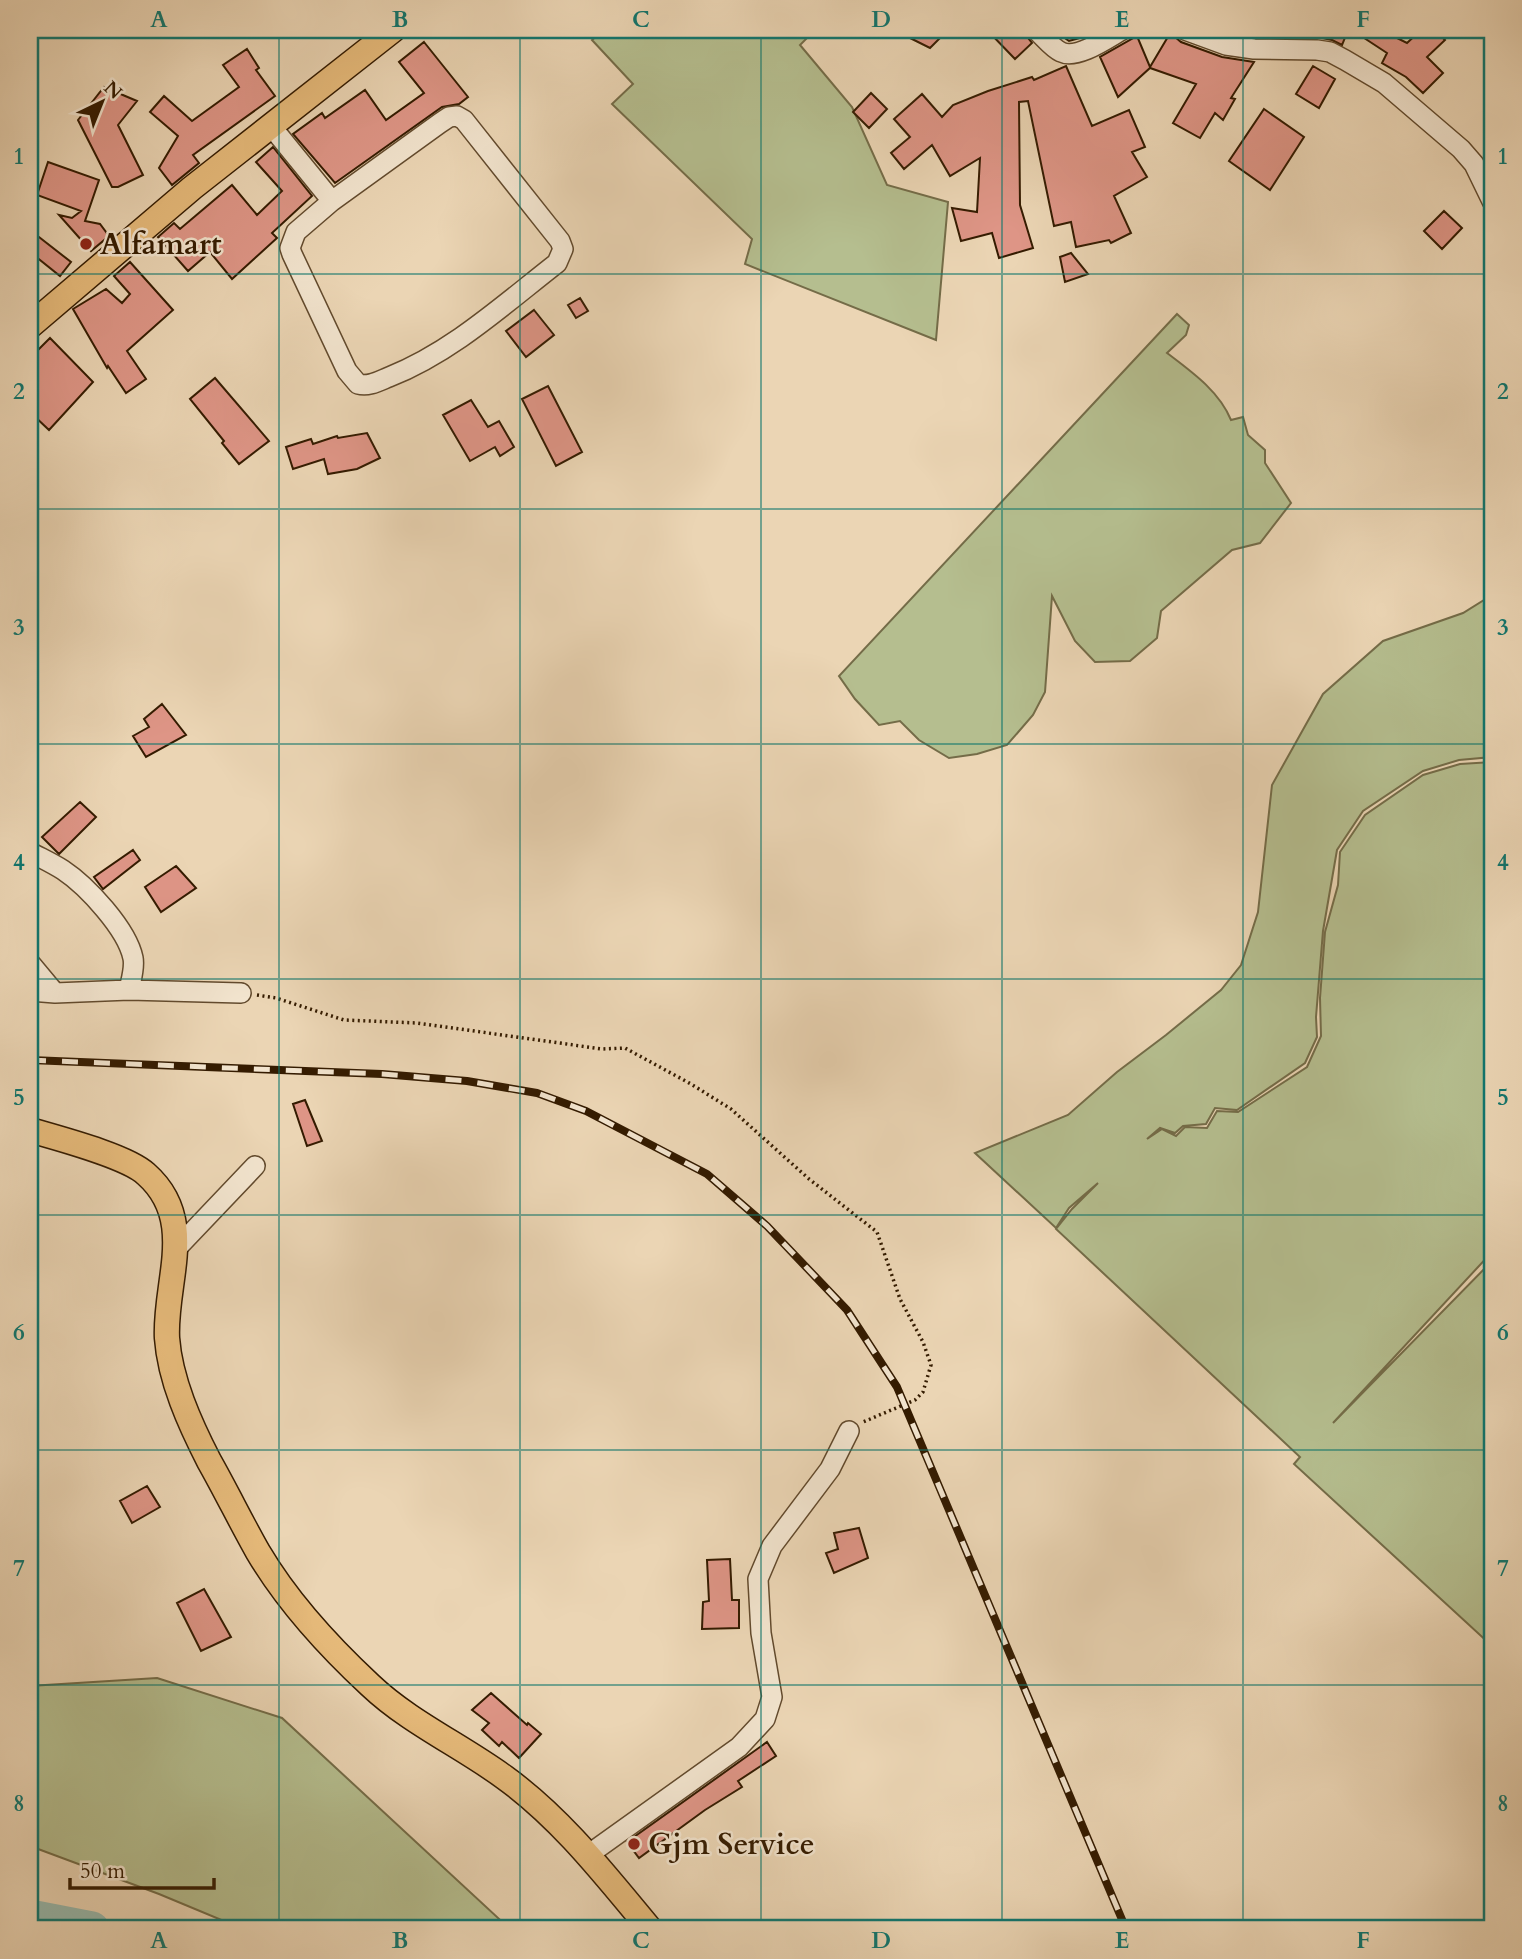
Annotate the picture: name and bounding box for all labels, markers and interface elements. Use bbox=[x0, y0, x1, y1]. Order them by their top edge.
text: A bbox=[150, 4, 168, 35]
text: B bbox=[392, 4, 408, 35]
text: C bbox=[632, 4, 650, 35]
text: D bbox=[871, 4, 891, 35]
text: E bbox=[1115, 4, 1129, 35]
text: F bbox=[1356, 4, 1370, 35]
north arrow bbox=[66, 66, 136, 136]
text: N bbox=[98, 75, 128, 106]
text: 1 bbox=[13, 141, 25, 172]
text: 1 bbox=[1497, 141, 1509, 172]
place label: Alfamart bbox=[100, 224, 222, 265]
marker: Alfamart bbox=[78, 236, 94, 252]
text: 2 bbox=[13, 376, 25, 407]
text: 2 bbox=[1497, 376, 1509, 407]
text: 3 bbox=[13, 612, 25, 643]
text: 3 bbox=[1497, 612, 1509, 643]
text: 4 bbox=[13, 847, 25, 878]
text: 4 bbox=[1497, 847, 1509, 878]
text: 5 bbox=[13, 1082, 25, 1113]
text: 5 bbox=[1497, 1082, 1509, 1113]
text: 6 bbox=[13, 1317, 25, 1348]
text: 6 bbox=[1497, 1317, 1509, 1348]
text: 7 bbox=[13, 1553, 25, 1584]
text: 7 bbox=[1497, 1553, 1509, 1584]
text: 8 bbox=[13, 1788, 25, 1819]
text: 8 bbox=[1497, 1788, 1509, 1819]
place label: Gjm Service bbox=[648, 1824, 815, 1865]
marker: Gjm Service bbox=[626, 1836, 642, 1852]
scale bar bbox=[70, 1847, 214, 1891]
text: 50 m bbox=[80, 1857, 125, 1886]
text: A bbox=[150, 1925, 168, 1956]
text: B bbox=[392, 1925, 408, 1956]
text: C bbox=[632, 1925, 650, 1956]
text: D bbox=[871, 1925, 891, 1956]
text: E bbox=[1115, 1925, 1129, 1956]
text: F bbox=[1356, 1925, 1370, 1956]

